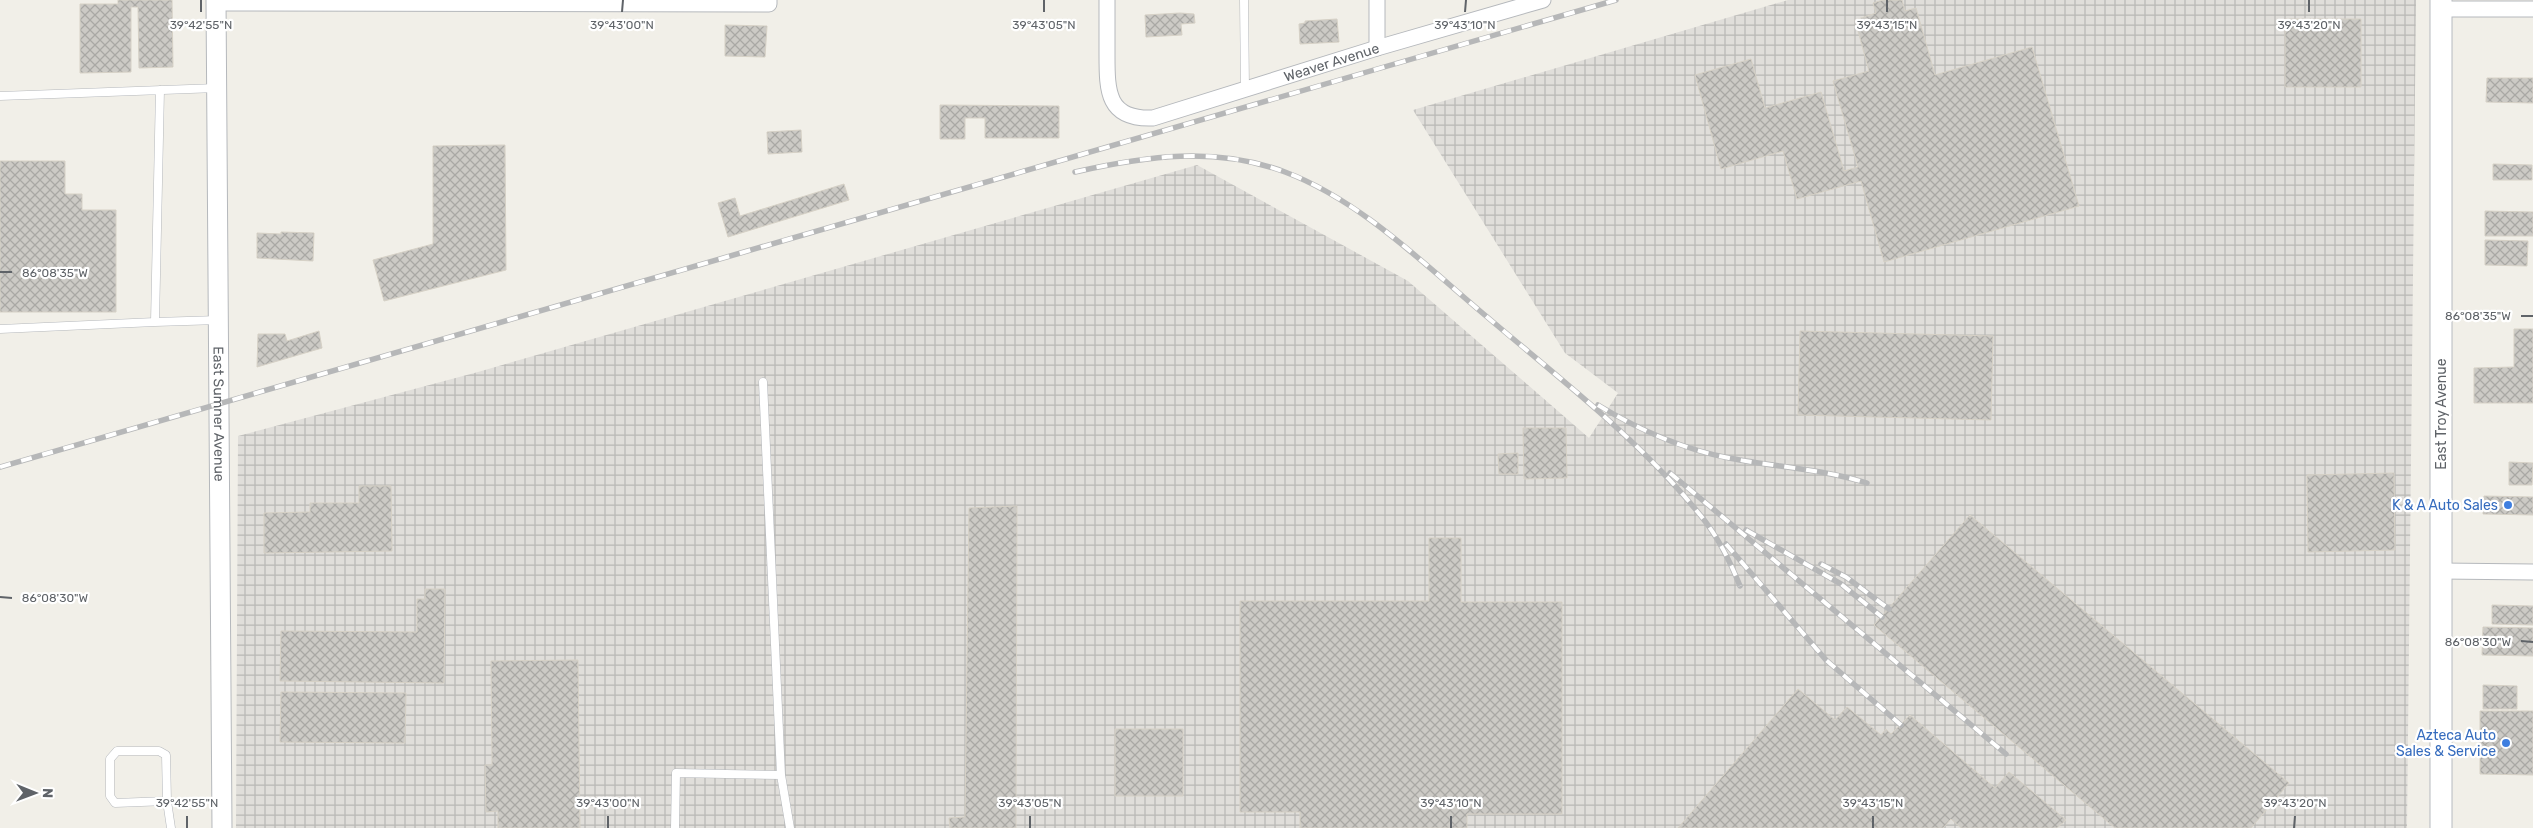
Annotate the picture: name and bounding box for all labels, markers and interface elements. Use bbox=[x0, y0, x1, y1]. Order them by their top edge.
text: 39°42'55"N bbox=[170, 18, 232, 32]
text: 39°43'00"N bbox=[590, 18, 654, 32]
text: 39°43'05"N bbox=[1012, 18, 1076, 32]
text: 39°43'10"N bbox=[1434, 18, 1496, 32]
text: 39°43'15"N bbox=[1857, 18, 1917, 32]
text: 39°43'20"N bbox=[2277, 18, 2341, 32]
street label: Weaver Avenue bbox=[1282, 40, 1382, 86]
text: 86°08'35"W bbox=[22, 266, 88, 280]
text: 86°08'35"W bbox=[2445, 309, 2511, 323]
street label: East Sumner Avenue bbox=[210, 346, 227, 482]
street label: East Troy Avenue bbox=[2433, 358, 2450, 470]
place label: K & A Auto Sales bbox=[2392, 497, 2498, 514]
marker: K & A Auto Sales bbox=[2502, 499, 2514, 511]
text: 86°08'30"W bbox=[22, 591, 89, 605]
text: 86°08'30"W bbox=[2445, 635, 2512, 649]
place label: Azteca Auto Sales & Service bbox=[2396, 727, 2496, 760]
marker: Azteca Auto Sales & Service bbox=[2500, 737, 2512, 749]
north arrow bbox=[10, 768, 60, 818]
text: N bbox=[39, 788, 56, 798]
text: 39°42'55"N bbox=[156, 796, 218, 810]
text: 39°43'00"N bbox=[576, 796, 640, 810]
text: 39°43'05"N bbox=[998, 796, 1062, 810]
text: 39°43'10"N bbox=[1420, 796, 1482, 810]
text: 39°43'15"N bbox=[1843, 796, 1903, 810]
text: 39°43'20"N bbox=[2263, 796, 2327, 810]

